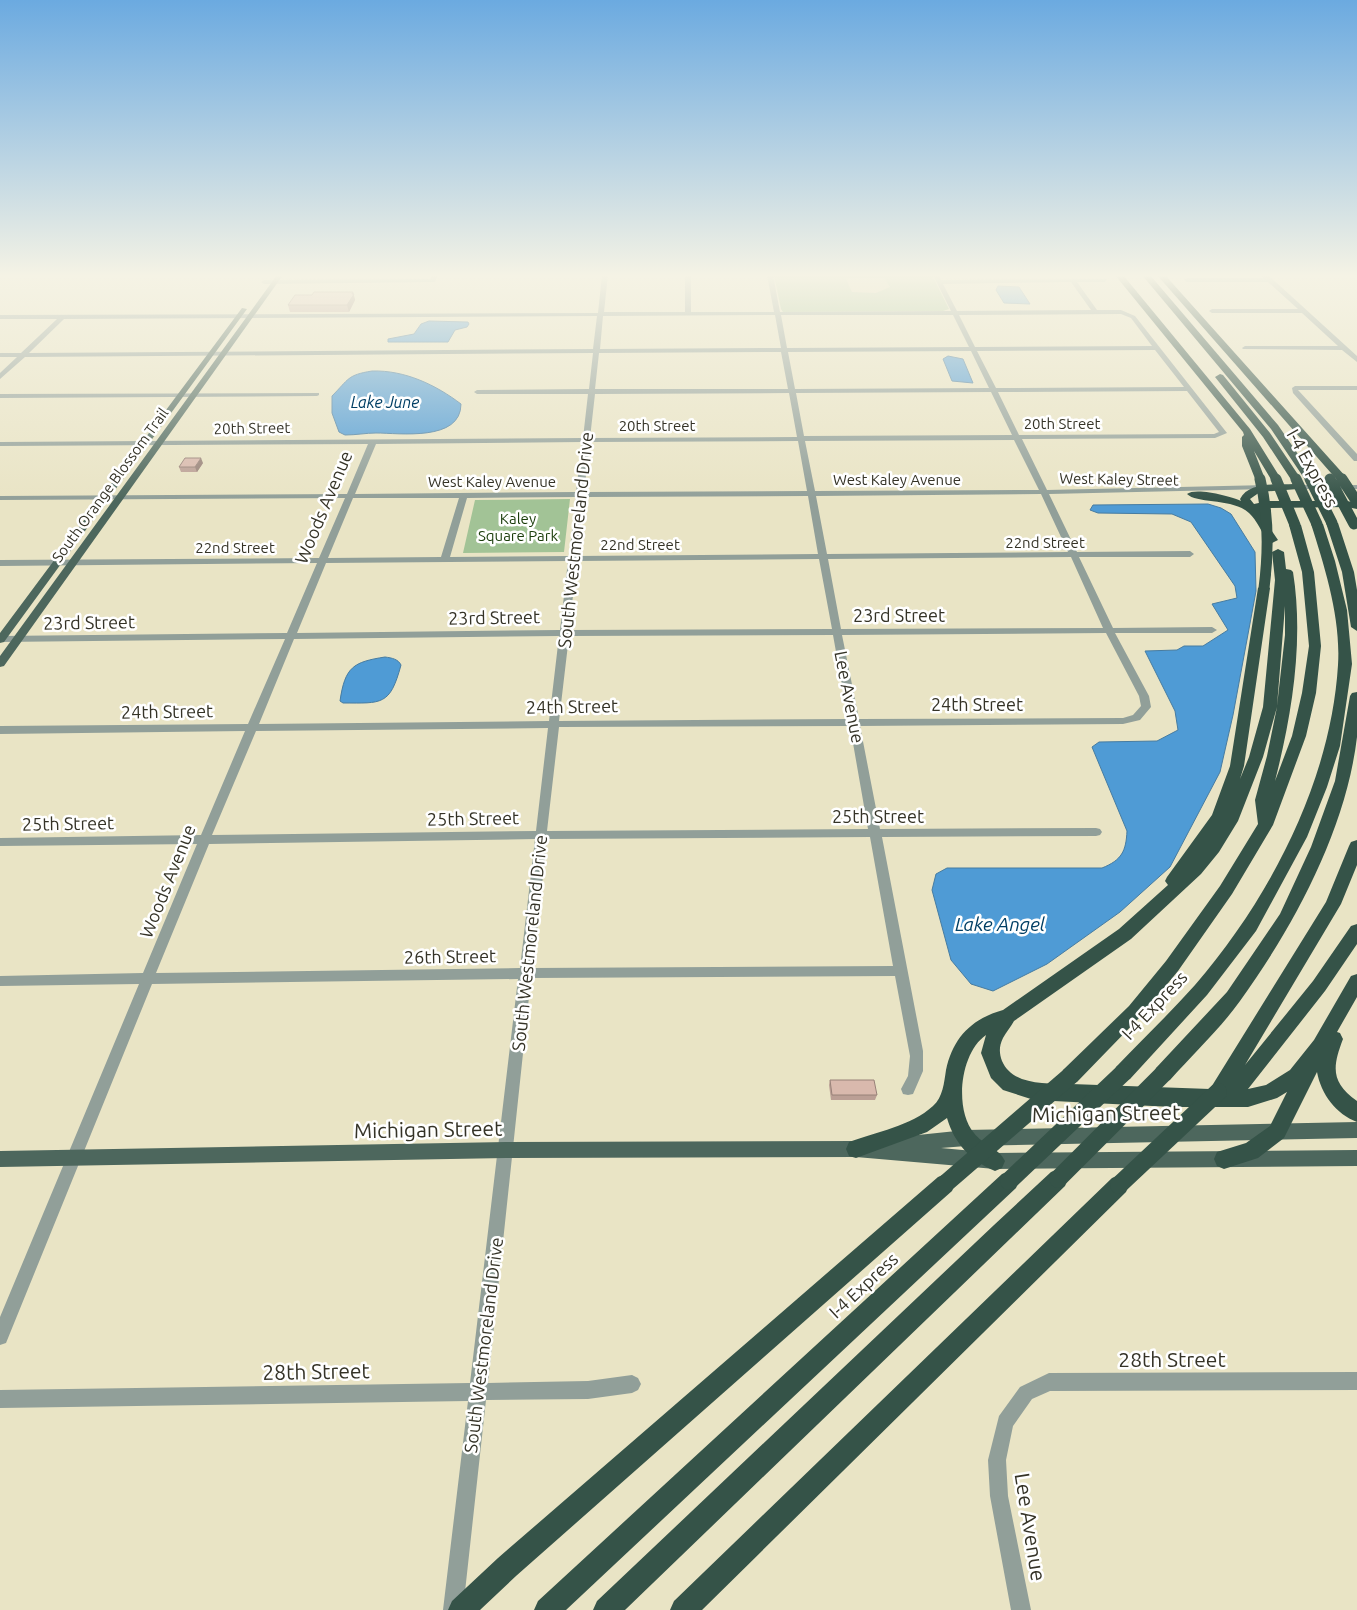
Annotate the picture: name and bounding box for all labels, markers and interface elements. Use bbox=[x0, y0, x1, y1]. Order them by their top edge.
water label: Lake June bbox=[351, 393, 419, 411]
street label: South Orange Blossom Trail bbox=[48, 405, 172, 565]
street label: 20th Street bbox=[1024, 415, 1100, 432]
street label: 20th Street bbox=[619, 417, 695, 434]
street label: 20th Street bbox=[214, 419, 291, 437]
street label: I-4 Express bbox=[1283, 425, 1343, 511]
street label: South Westmoreland Drive bbox=[554, 431, 596, 649]
street label: Woods Avenue bbox=[290, 448, 356, 566]
street label: West Kaley Street bbox=[1059, 469, 1179, 489]
street label: West Kaley Avenue bbox=[833, 471, 961, 488]
street label: West Kaley Avenue bbox=[428, 473, 556, 490]
park label: Kaley Square Park bbox=[478, 510, 558, 544]
street label: 22nd Street bbox=[1005, 534, 1085, 551]
street label: 22nd Street bbox=[600, 536, 680, 553]
street label: 22nd Street bbox=[195, 539, 275, 556]
street label: 23rd Street bbox=[853, 605, 945, 625]
street label: 23rd Street bbox=[448, 606, 540, 628]
street label: 23rd Street bbox=[43, 611, 135, 633]
street label: Lee Avenue bbox=[831, 649, 869, 745]
street label: 24th Street bbox=[931, 694, 1023, 714]
street label: 24th Street bbox=[526, 695, 618, 717]
street label: 24th Street bbox=[121, 700, 213, 722]
street label: 25th Street bbox=[832, 806, 924, 826]
street label: 25th Street bbox=[427, 807, 519, 829]
street label: 25th Street bbox=[22, 812, 114, 834]
street label: Woods Avenue bbox=[135, 821, 199, 941]
street label: South Westmoreland Drive bbox=[508, 834, 550, 1052]
water label: Lake Angel bbox=[955, 913, 1046, 935]
street label: 26th Street bbox=[404, 945, 496, 967]
street label: I-4 Express bbox=[1117, 966, 1191, 1043]
street label: Michigan Street bbox=[1032, 1100, 1180, 1126]
street label: Michigan Street bbox=[354, 1116, 502, 1142]
street label: South Westmoreland Drive bbox=[460, 1236, 506, 1454]
street label: I-4 Express bbox=[825, 1248, 902, 1322]
street label: 28th Street bbox=[1118, 1347, 1226, 1371]
street label: 28th Street bbox=[262, 1358, 370, 1384]
street label: Lee Avenue bbox=[1011, 1471, 1051, 1583]

